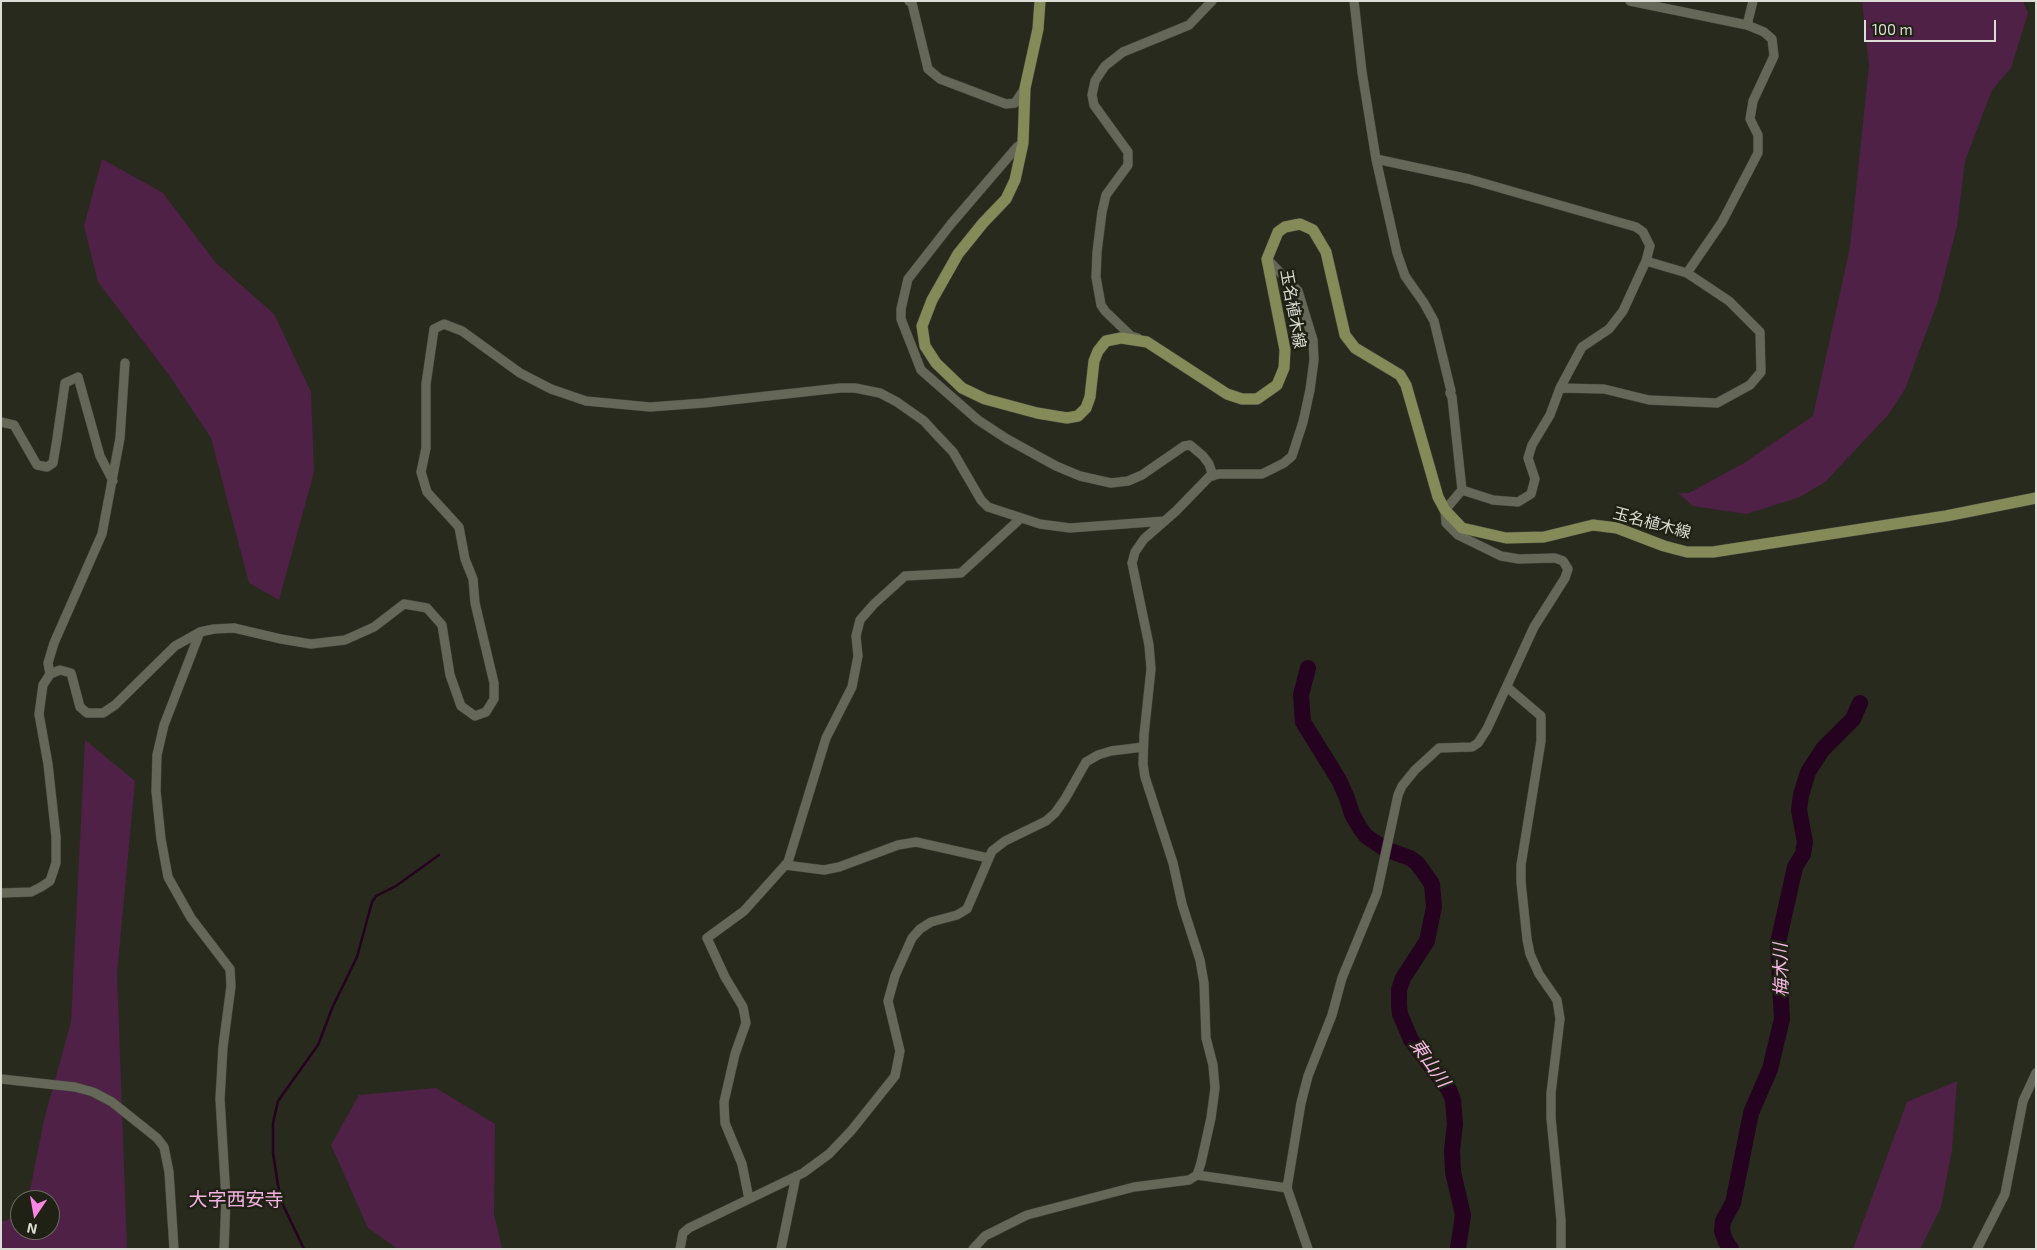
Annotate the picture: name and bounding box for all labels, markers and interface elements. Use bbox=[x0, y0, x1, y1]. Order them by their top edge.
scale bar bbox=[1867, 10, 2000, 42]
text: 100 m bbox=[1872, 20, 1913, 38]
street label: 玉名植木線 bbox=[1277, 268, 1309, 350]
street label: 玉名植木線 bbox=[1611, 503, 1693, 543]
water label: 梅木川 bbox=[1770, 943, 1792, 997]
water label: 東山川 bbox=[1406, 1035, 1454, 1091]
district label: 大字西安寺 bbox=[189, 1189, 283, 1211]
north arrow bbox=[10, 1190, 60, 1240]
text: N bbox=[25, 1220, 39, 1239]

